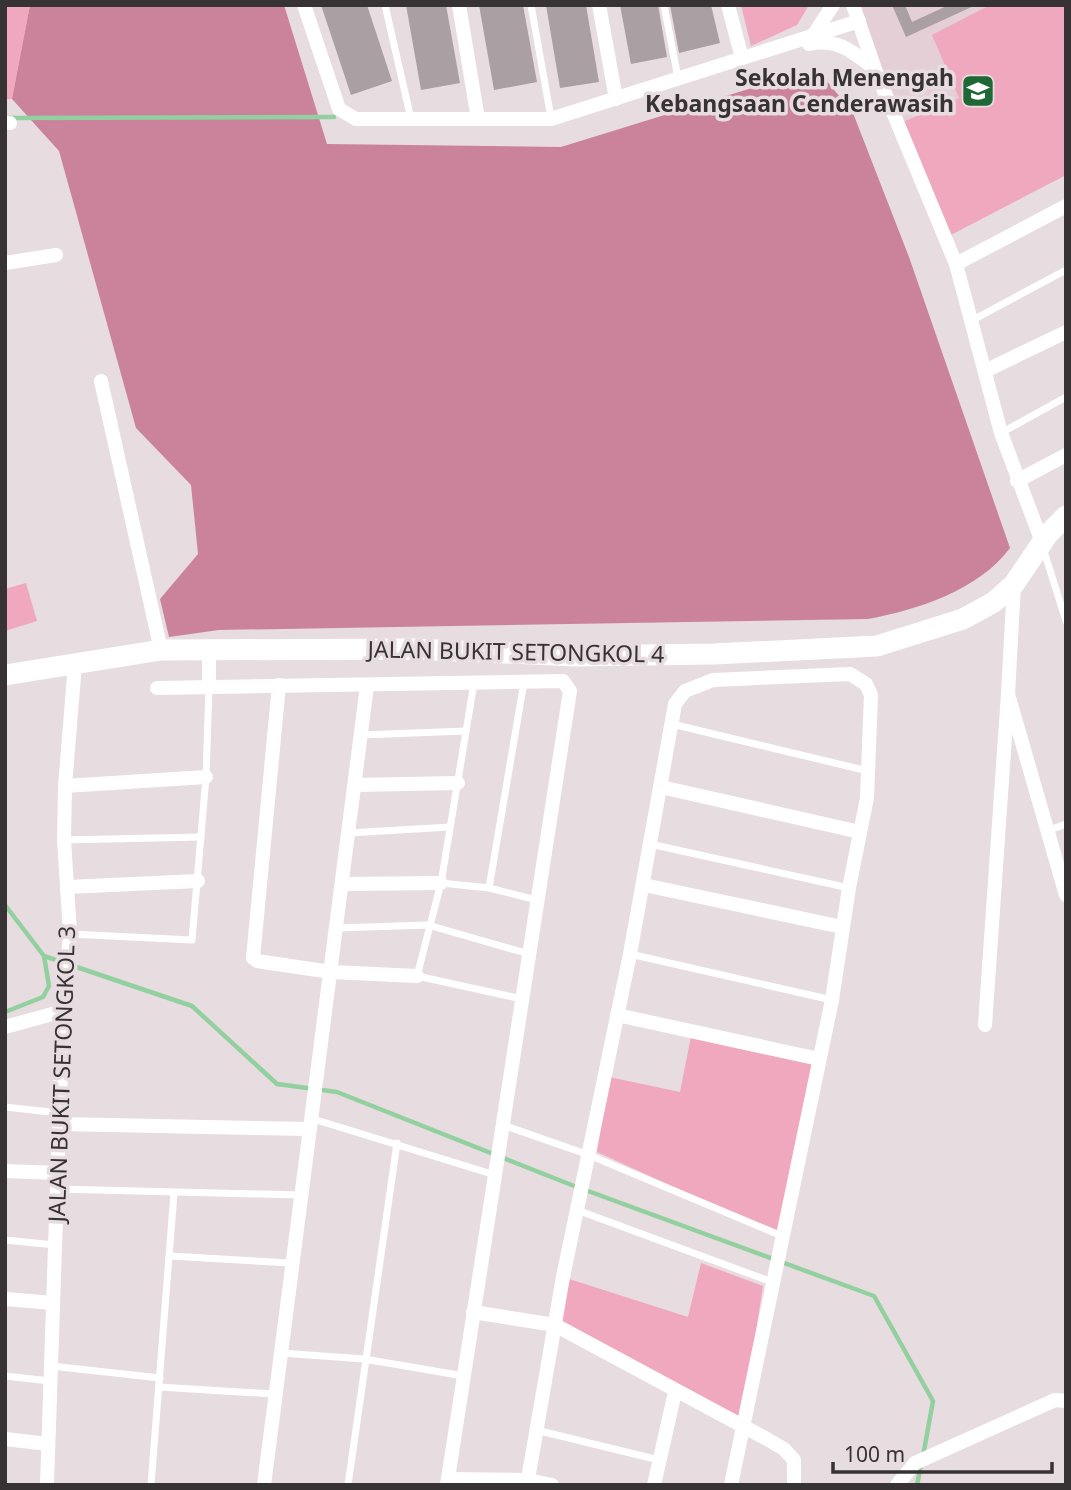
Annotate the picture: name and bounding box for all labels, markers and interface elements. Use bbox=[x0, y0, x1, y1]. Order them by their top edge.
place label: Sekolah Menengah Kebangsaan Cenderawasih bbox=[645, 61, 954, 119]
school or university icon: Sekolah Menengah Kebangsaan Cenderawasih bbox=[959, 72, 997, 110]
street label: JALAN BUKIT SETONGKOL 4 bbox=[365, 632, 665, 670]
street label: JALAN BUKIT SETONGKOL 3 bbox=[40, 925, 82, 1225]
scale bar bbox=[833, 1430, 1052, 1474]
text: 100 m bbox=[844, 1440, 905, 1468]

